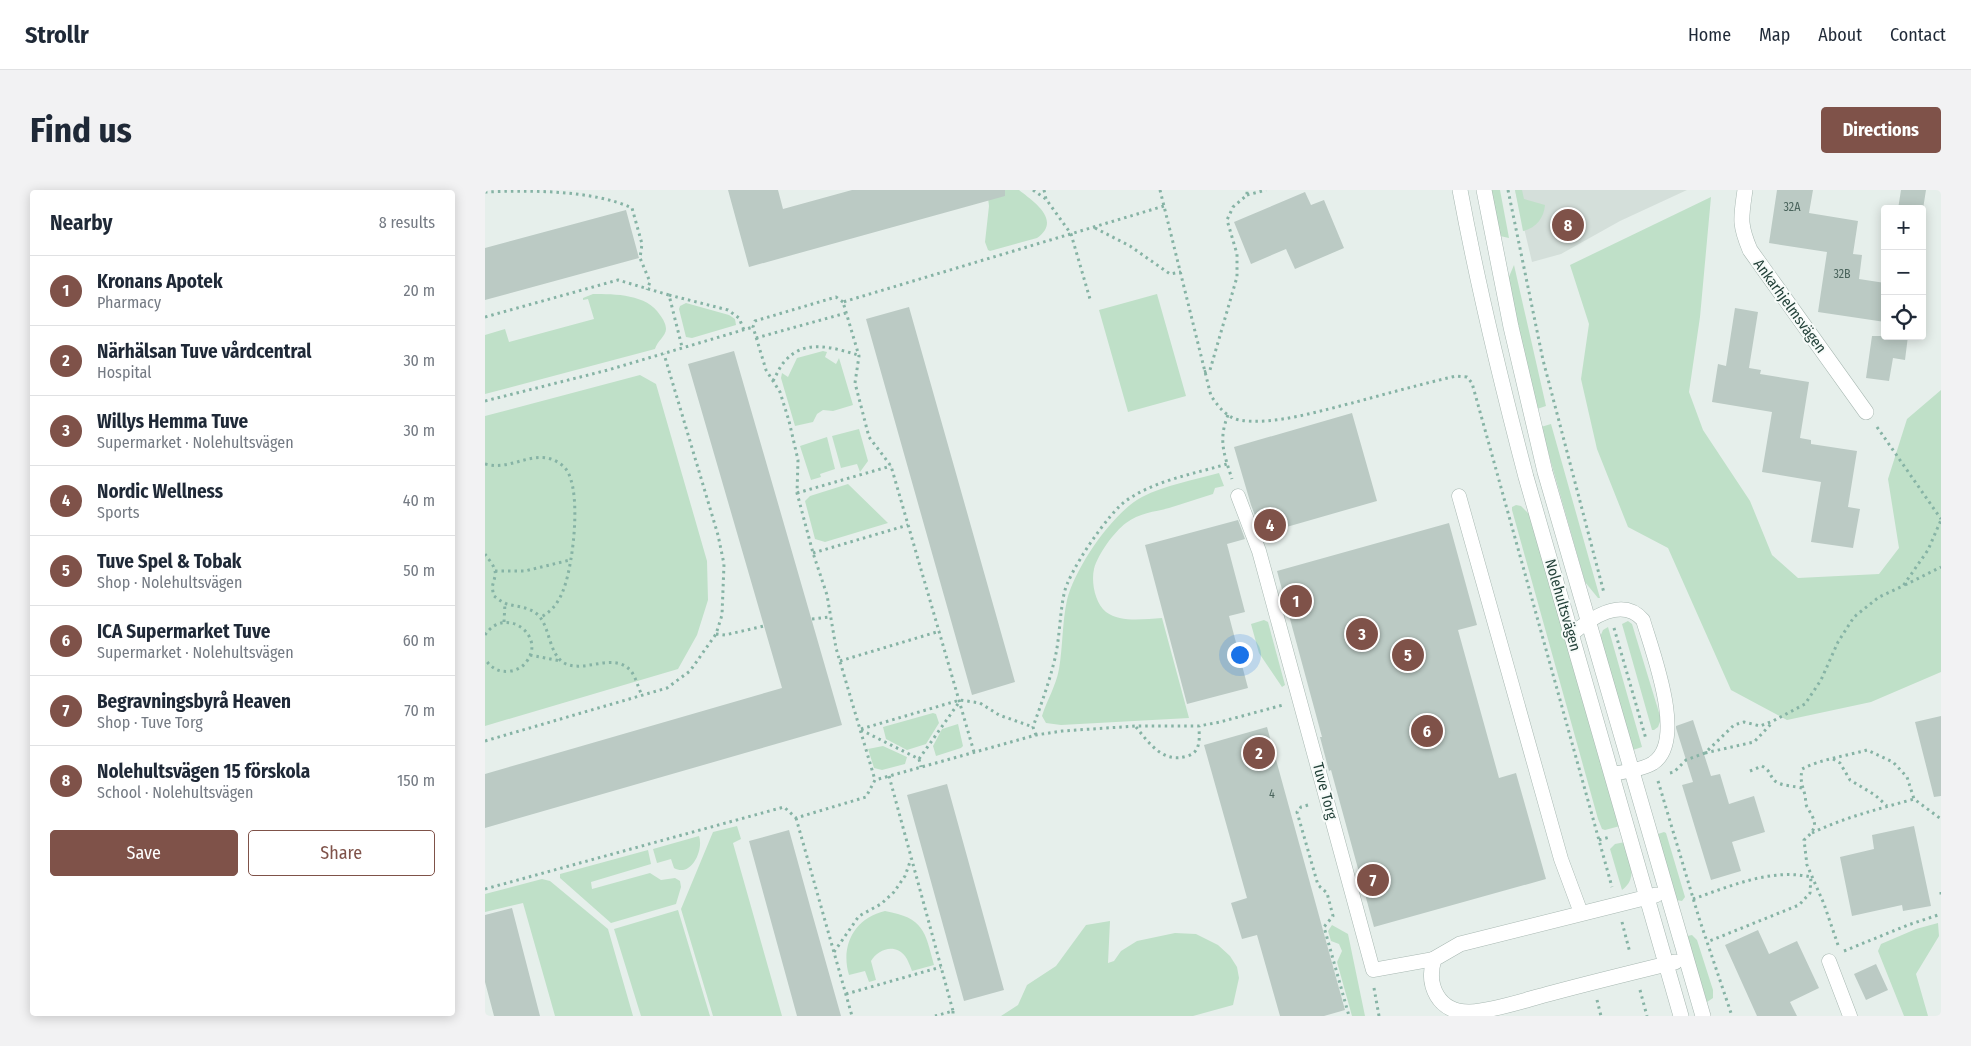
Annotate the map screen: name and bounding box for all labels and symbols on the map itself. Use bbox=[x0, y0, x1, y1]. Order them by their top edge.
house number: 32A bbox=[1784, 200, 1801, 214]
pin: 8 bbox=[1552, 206, 1584, 244]
street label: Ankarhjelmsvägen bbox=[1750, 256, 1830, 356]
house number: 32B bbox=[1833, 267, 1851, 281]
pin: 4 bbox=[1254, 506, 1286, 544]
street label: Nolehultsvägen bbox=[1541, 557, 1585, 653]
pin: 1 bbox=[1280, 582, 1312, 620]
pin: 3 bbox=[1346, 615, 1378, 653]
pin: 5 bbox=[1392, 636, 1424, 674]
your location bbox=[1227, 642, 1253, 668]
pin: 6 bbox=[1411, 712, 1443, 750]
pin: 2 bbox=[1243, 734, 1275, 772]
street label: Tuve Torg bbox=[1309, 761, 1341, 821]
house number: 4 bbox=[1269, 787, 1275, 801]
pin: 7 bbox=[1357, 861, 1389, 899]

